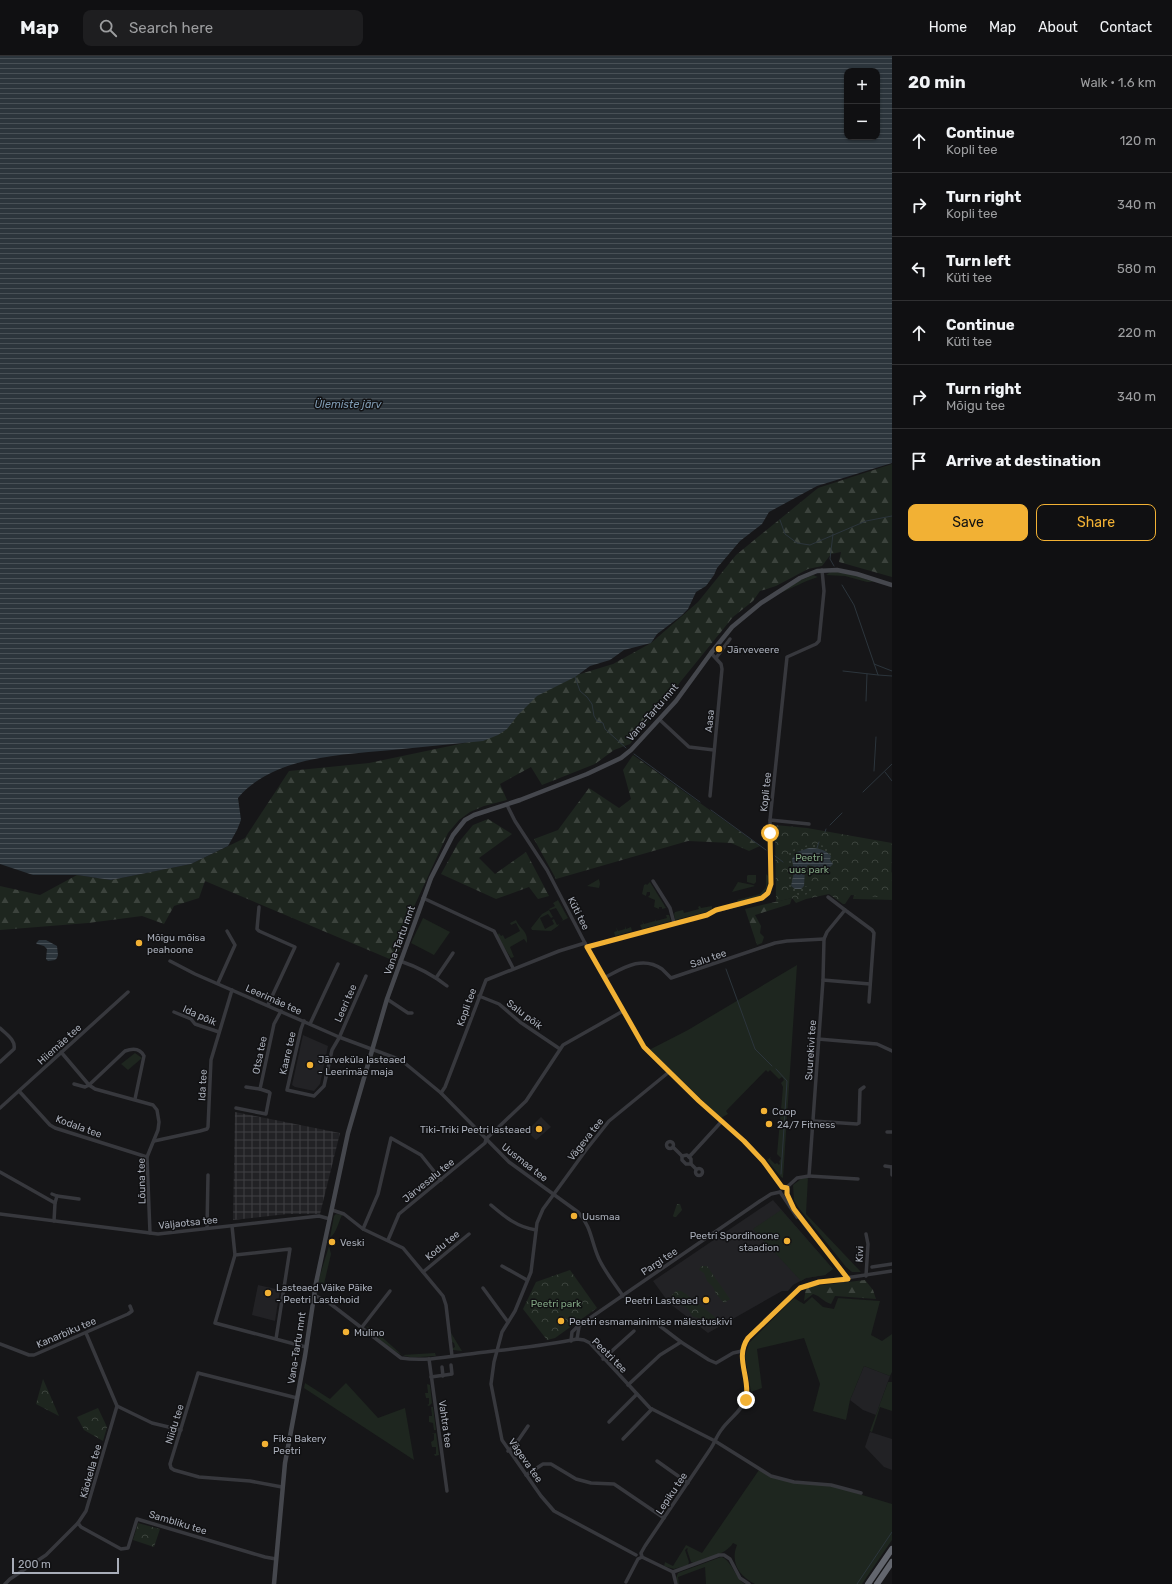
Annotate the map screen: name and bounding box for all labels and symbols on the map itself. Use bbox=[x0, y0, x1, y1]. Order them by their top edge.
water label: Ülemiste järv bbox=[314, 398, 383, 411]
marker: Järveveere bbox=[714, 644, 724, 654]
place label: Järveveere bbox=[727, 644, 780, 656]
street label: Vana-Tartu mnt bbox=[624, 681, 681, 744]
street label: Aasa bbox=[703, 709, 717, 733]
street label: Kopli tee bbox=[758, 771, 774, 812]
route start bbox=[761, 824, 779, 842]
park label: Peetri uus park bbox=[789, 852, 830, 876]
street label: Küti tee bbox=[565, 895, 592, 932]
street label: Vana-Tartu mnt bbox=[382, 904, 418, 977]
place label: Mõigu mõisa peahoone bbox=[147, 932, 205, 956]
marker: Mõigu mõisa peahoone bbox=[134, 938, 144, 948]
street label: Salu tee bbox=[689, 947, 728, 971]
street label: Leerimäe tee bbox=[244, 982, 304, 1018]
street label: Leeri tee bbox=[332, 982, 360, 1024]
street label: Kopli tee bbox=[455, 986, 479, 1028]
street label: Salu põik bbox=[504, 997, 545, 1033]
street label: Ida põik bbox=[181, 1003, 219, 1029]
street label: Suurekivi tee bbox=[803, 1019, 819, 1081]
street label: Hiiemäe tee bbox=[35, 1022, 84, 1068]
street label: Kaare tee bbox=[277, 1030, 299, 1076]
street label: Otsa tee bbox=[250, 1035, 270, 1075]
place label: Järveküla lasteaed - Leerimäe maja bbox=[318, 1054, 406, 1078]
marker: Järveküla lasteaed - Leerimäe maja bbox=[305, 1060, 315, 1070]
street label: Ida tee bbox=[196, 1069, 210, 1101]
marker: Coop bbox=[759, 1106, 769, 1116]
place label: Coop bbox=[772, 1106, 796, 1118]
street label: Kodala tee bbox=[54, 1113, 104, 1141]
street label: Vägeva tee bbox=[565, 1115, 606, 1163]
marker: 24/7 Fitness bbox=[764, 1119, 774, 1129]
place label: 24/7 Fitness bbox=[777, 1119, 835, 1131]
place label: Tiki-Triki Peetri lasteaed bbox=[420, 1124, 531, 1136]
marker: Tiki-Triki Peetri lasteaed bbox=[534, 1124, 544, 1134]
street label: Uusmaa tee bbox=[499, 1141, 550, 1185]
street label: Järvesalu tee bbox=[400, 1156, 457, 1205]
street label: Lõuna tee bbox=[136, 1157, 148, 1204]
marker: Uusmaa bbox=[569, 1211, 579, 1221]
place label: Uusmaa bbox=[582, 1211, 620, 1223]
street label: Väljaotsa tee bbox=[158, 1214, 219, 1232]
street label: Kodu tee bbox=[423, 1228, 463, 1263]
place label: Peetri Spordihoone staadion bbox=[690, 1230, 779, 1254]
marker: Peetri Spordihoone staadion bbox=[782, 1236, 792, 1246]
marker: Veski bbox=[327, 1237, 337, 1247]
place label: Veski bbox=[340, 1237, 364, 1249]
street label: Pargi tee bbox=[639, 1245, 680, 1278]
street label: Kivi bbox=[854, 1246, 866, 1263]
place label: Lasteaed Väike Päike - Peetri Lastehoid bbox=[276, 1282, 373, 1306]
marker: Lasteaed Väike Päike - Peetri Lastehoid bbox=[263, 1288, 273, 1298]
place label: Peetri Lasteaed bbox=[625, 1295, 698, 1307]
marker: Peetri Lasteaed bbox=[701, 1295, 711, 1305]
park label: Peetri park bbox=[531, 1298, 582, 1310]
street label: Vana-Tartu mnt bbox=[285, 1311, 309, 1385]
street label: Kanarbiku tee bbox=[35, 1315, 98, 1351]
marker: Peetri esmamainimise mälestuskivi bbox=[556, 1316, 566, 1326]
place label: Peetri esmamainimise mälestuskivi bbox=[569, 1316, 732, 1328]
marker: Mulino bbox=[341, 1327, 351, 1337]
place label: Mulino bbox=[354, 1327, 385, 1339]
street label: Peetri tee bbox=[589, 1336, 630, 1376]
route end bbox=[737, 1391, 755, 1409]
street label: Vahtra tee bbox=[436, 1400, 454, 1449]
street label: Niidu tee bbox=[163, 1403, 187, 1446]
place label: Fika Bakery Peetri bbox=[273, 1433, 327, 1457]
street label: Vägeva tee bbox=[506, 1436, 545, 1485]
marker: Fika Bakery Peetri bbox=[260, 1439, 270, 1449]
street label: Käokella tee bbox=[78, 1443, 104, 1500]
street label: Lepiku tee bbox=[653, 1470, 690, 1517]
street label: Sambliku tee bbox=[147, 1508, 209, 1538]
scale bar bbox=[12, 1556, 119, 1575]

